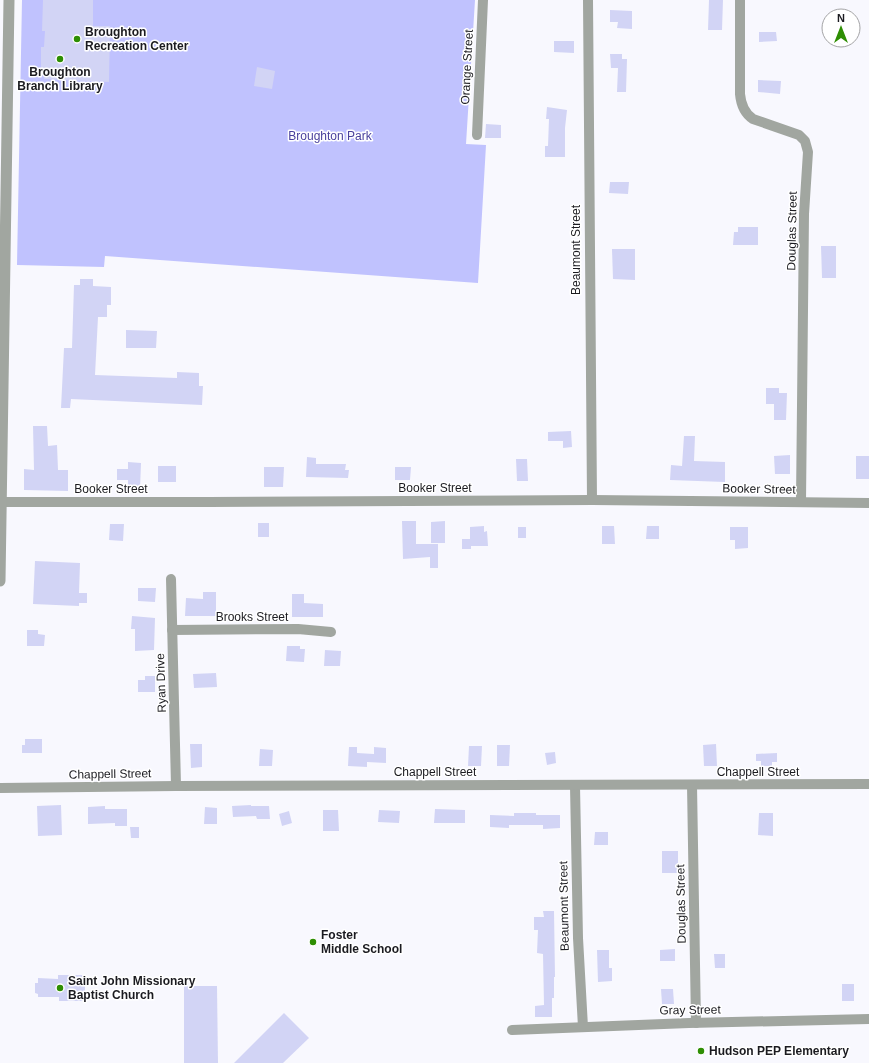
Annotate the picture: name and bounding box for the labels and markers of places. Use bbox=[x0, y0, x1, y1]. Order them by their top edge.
place label: Broughton Recreation Center bbox=[85, 25, 189, 53]
marker: Broughton Recreation Center bbox=[72, 34, 82, 44]
marker: Broughton Branch Library bbox=[55, 54, 65, 64]
place label: Broughton Branch Library bbox=[17, 65, 103, 93]
place label: Foster Middle School bbox=[321, 928, 402, 956]
marker: Foster Middle School bbox=[308, 937, 318, 947]
place label: Saint John Missionary Baptist Church bbox=[68, 974, 196, 1002]
marker: Saint John Missionary Baptist Church bbox=[55, 983, 65, 993]
place label: Hudson PEP Elementary bbox=[709, 1044, 849, 1058]
marker: Hudson PEP Elementary bbox=[696, 1046, 706, 1056]

